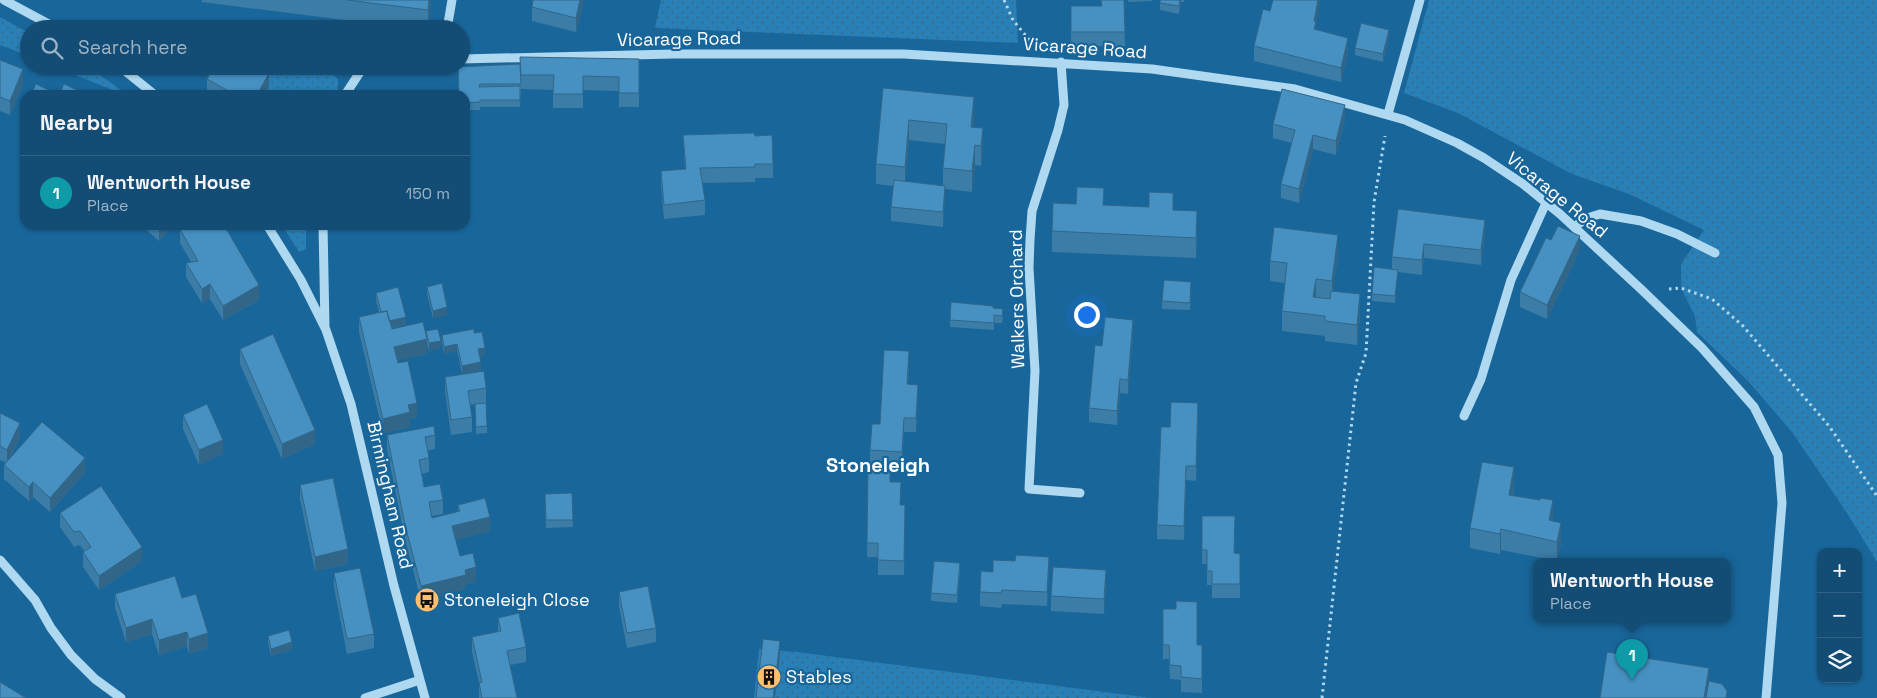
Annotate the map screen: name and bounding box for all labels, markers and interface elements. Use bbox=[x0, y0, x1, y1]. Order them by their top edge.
search box bbox=[20, 20, 470, 75]
street label: Vicarage Road bbox=[617, 26, 741, 51]
street label: Vicarage Road bbox=[1022, 32, 1148, 63]
icon: search bbox=[38, 34, 66, 62]
text: Search here bbox=[78, 35, 188, 60]
text: Nearby bbox=[40, 109, 113, 136]
street label: Vicarage Road bbox=[1502, 147, 1613, 243]
text: Wentworth House bbox=[87, 170, 251, 195]
text: 1 bbox=[52, 183, 60, 204]
text: 150 m bbox=[406, 183, 450, 204]
text: Place bbox=[87, 195, 129, 216]
street label: Walkers Orchard bbox=[1004, 229, 1029, 369]
your location bbox=[1074, 302, 1100, 328]
street label: Birmingham Road bbox=[362, 419, 419, 571]
district label: Stoneleigh bbox=[826, 452, 930, 478]
map controls bbox=[1817, 548, 1862, 683]
button: + bbox=[1817, 548, 1862, 593]
popup bbox=[1533, 558, 1731, 623]
text: Wentworth House bbox=[1550, 568, 1714, 593]
bus stop icon: Stoneleigh Close bbox=[414, 587, 440, 613]
place label: Stoneleigh Close bbox=[444, 588, 590, 611]
text: Place bbox=[1550, 593, 1592, 614]
button: − bbox=[1817, 593, 1862, 638]
button: layers bbox=[1817, 638, 1862, 683]
pin: 1 bbox=[1616, 639, 1648, 680]
building icon: Stables bbox=[756, 664, 782, 690]
place label: Stables bbox=[786, 665, 852, 688]

